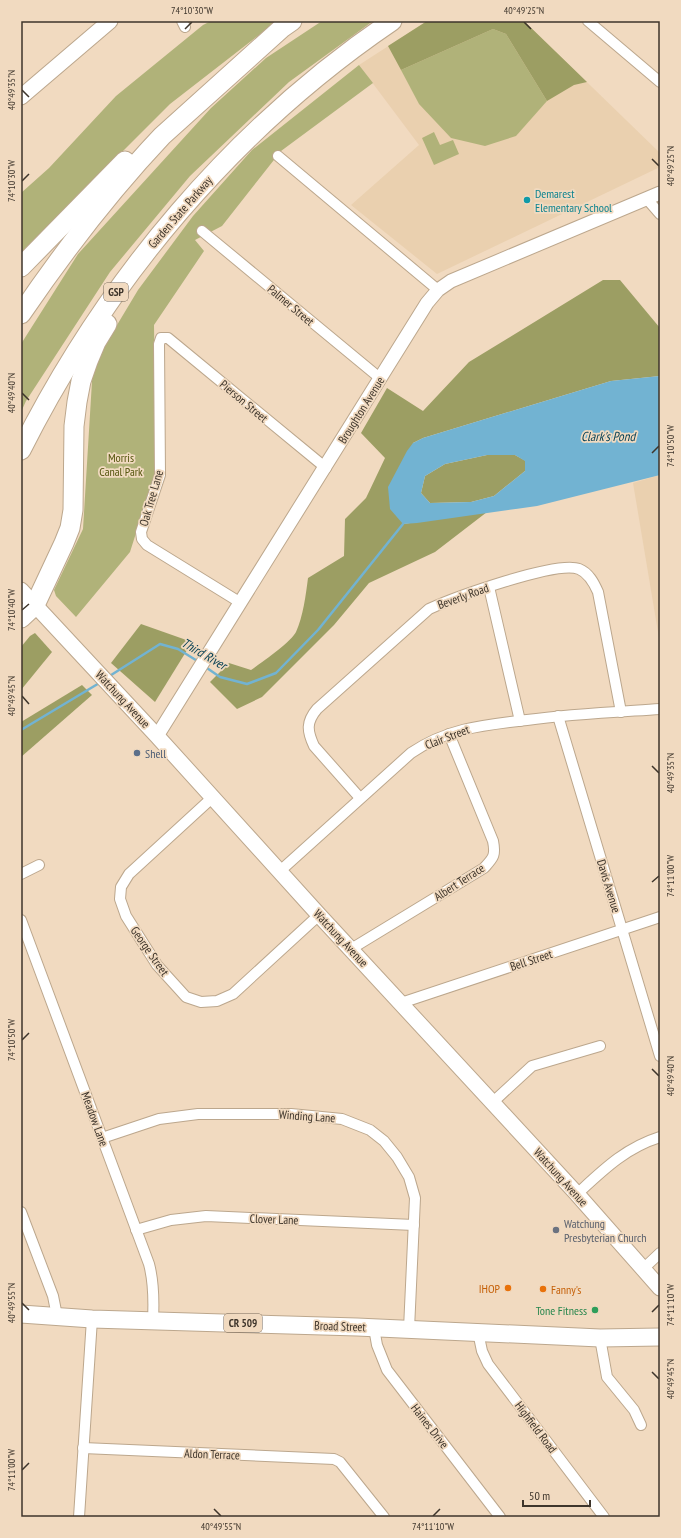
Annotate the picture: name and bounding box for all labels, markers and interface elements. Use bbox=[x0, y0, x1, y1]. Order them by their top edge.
text: 74°10'30"W bbox=[171, 4, 213, 17]
text: 40°49'25"N bbox=[504, 4, 544, 17]
text: 40°49'35"N bbox=[5, 70, 18, 110]
text: 40°49'25"N bbox=[664, 146, 677, 186]
text: 74°10'30"W bbox=[5, 160, 18, 202]
street label: Garden State Parkway bbox=[145, 173, 216, 251]
place label: Demarest Elementary School bbox=[535, 186, 612, 215]
marker: Demarest Elementary School bbox=[522, 195, 532, 205]
street label: Palmer Street bbox=[265, 281, 318, 329]
road number: GSP bbox=[104, 283, 128, 301]
text: 40°49'40"N bbox=[5, 373, 18, 413]
street label: Broughton Avenue bbox=[334, 374, 388, 446]
street label: Pierson Street bbox=[217, 377, 272, 426]
text: 74°10'50"W bbox=[664, 425, 677, 467]
water label: Clark's Pond bbox=[581, 428, 637, 445]
park label: Morris Canal Park bbox=[99, 450, 143, 479]
street label: Oak Tree Lane bbox=[136, 468, 166, 528]
street label: Beverly Road bbox=[435, 580, 491, 612]
text: 74°10'40"W bbox=[5, 589, 18, 631]
water label: Third River bbox=[178, 634, 232, 675]
street label: Watchung Avenue bbox=[92, 667, 154, 731]
text: 40°49'45"N bbox=[5, 676, 18, 716]
street label: Clair Street bbox=[423, 721, 472, 752]
place label: Shell bbox=[145, 746, 166, 761]
marker: Shell bbox=[132, 748, 142, 758]
text: 40°49'35"N bbox=[664, 753, 677, 793]
text: 74°11'00"W bbox=[664, 855, 677, 897]
street label: Davis Avenue bbox=[594, 858, 624, 915]
street label: Albert Terrace bbox=[431, 860, 487, 904]
street label: Watchung Avenue bbox=[310, 906, 372, 970]
street label: George Street bbox=[128, 923, 173, 979]
street label: Bell Street bbox=[508, 946, 555, 974]
text: 74°10'50"W bbox=[5, 1019, 18, 1061]
text: 40°49'40"N bbox=[664, 1056, 677, 1096]
street label: Meadow Lane bbox=[78, 1090, 112, 1148]
street label: Winding Lane bbox=[278, 1107, 336, 1125]
street label: Watchung Avenue bbox=[531, 1145, 591, 1209]
street label: Clover Lane bbox=[249, 1211, 299, 1227]
place label: Watchung Presbyterian Church bbox=[564, 1216, 646, 1245]
marker: Watchung Presbyterian Church bbox=[551, 1225, 561, 1235]
place label: IHOP bbox=[479, 1281, 501, 1296]
place label: Fanny's bbox=[551, 1282, 581, 1297]
text: 40°49'55"N bbox=[5, 1283, 18, 1323]
marker: IHOP bbox=[503, 1283, 513, 1293]
marker: Fanny's bbox=[538, 1284, 548, 1294]
text: 74°11'10"W bbox=[664, 1284, 677, 1326]
place label: Tone Fitness bbox=[536, 1303, 587, 1318]
marker: Tone Fitness bbox=[590, 1305, 600, 1315]
road number: CR 509 bbox=[224, 1314, 262, 1332]
street label: Broad Street bbox=[314, 1318, 367, 1334]
text: 40°49'45"N bbox=[664, 1359, 677, 1399]
street label: Highfield Road bbox=[512, 1398, 560, 1456]
street label: Haines Drive bbox=[408, 1401, 452, 1451]
street label: Aldon Terrace bbox=[184, 1446, 240, 1462]
text: 74°11'00"W bbox=[5, 1449, 18, 1491]
scale bar bbox=[523, 1482, 590, 1508]
text: 50 m bbox=[529, 1488, 550, 1503]
text: 40°49'55"N bbox=[201, 1520, 241, 1533]
text: 74°11'10"W bbox=[412, 1520, 454, 1533]

